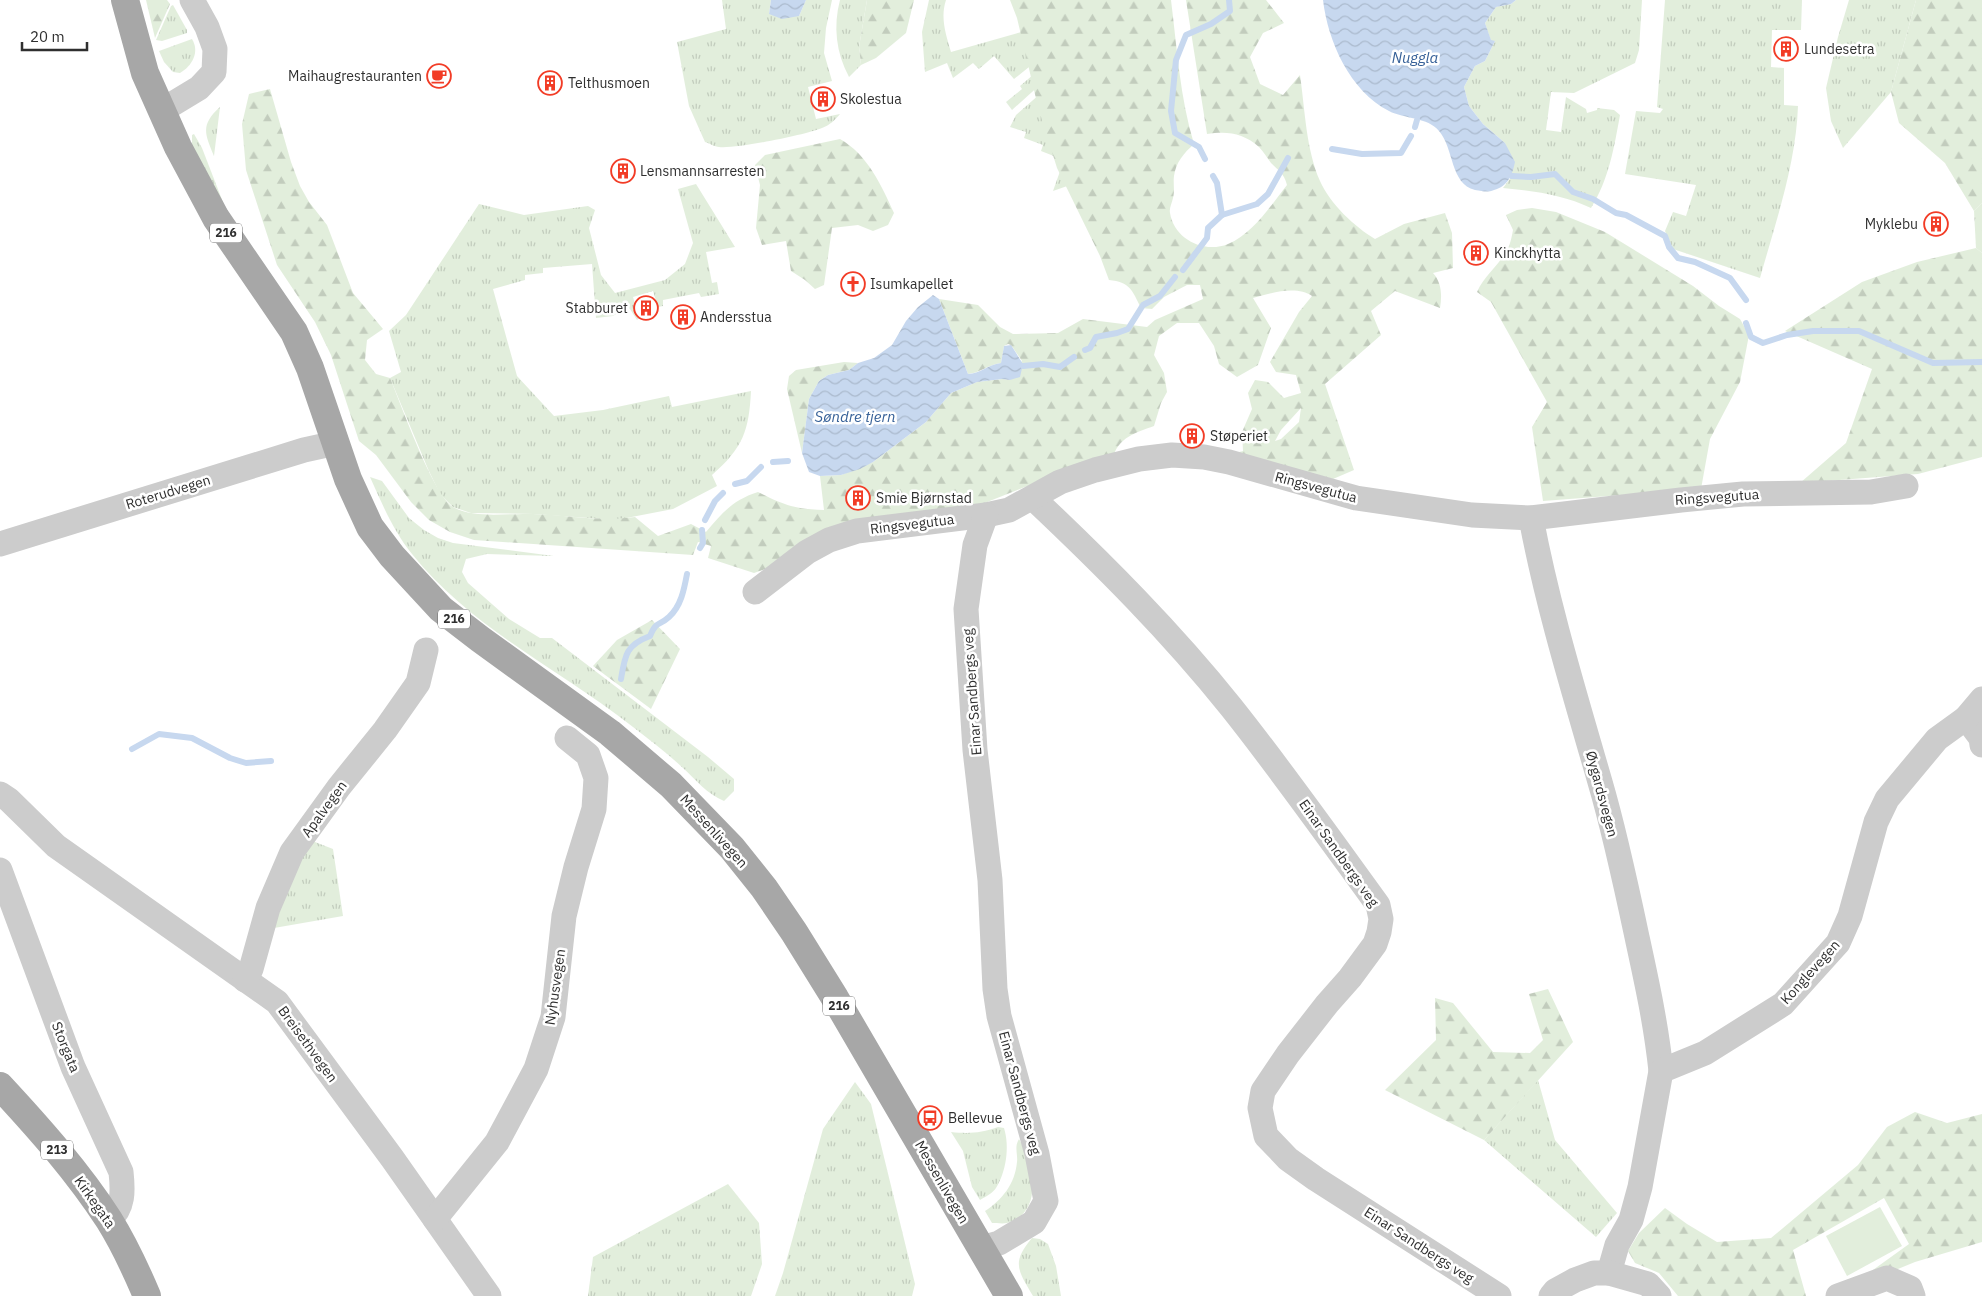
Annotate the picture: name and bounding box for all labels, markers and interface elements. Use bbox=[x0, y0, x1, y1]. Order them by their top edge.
scale bar bbox=[22, 20, 88, 52]
text: 20 m bbox=[30, 27, 65, 46]
building icon: Lundesetra bbox=[1773, 36, 1799, 62]
place label: Lundesetra bbox=[1804, 40, 1875, 58]
water label: Nuggla bbox=[1392, 48, 1439, 67]
cafe icon: Maihaugrestauranten bbox=[426, 63, 452, 89]
place label: Maihaugrestauranten bbox=[288, 67, 422, 85]
building icon: Telthusmoen bbox=[537, 70, 563, 96]
place label: Telthusmoen bbox=[568, 74, 650, 92]
building icon: Skolestua bbox=[810, 86, 836, 112]
place label: Skolestua bbox=[840, 90, 902, 108]
building icon: Lensmannsarresten bbox=[610, 158, 636, 184]
place label: Lensmannsarresten bbox=[640, 162, 764, 180]
building icon: Myklebu bbox=[1923, 211, 1949, 237]
place label: Myklebu bbox=[1865, 215, 1918, 233]
road number: 216 bbox=[210, 224, 242, 242]
building icon: Kinckhytta bbox=[1463, 240, 1489, 266]
place label: Kinckhytta bbox=[1494, 244, 1561, 262]
church icon: Isumkapellet bbox=[840, 271, 866, 297]
place label: Isumkapellet bbox=[870, 275, 953, 293]
building icon: Stabburet bbox=[633, 295, 659, 321]
place label: Stabburet bbox=[566, 299, 628, 317]
building icon: Andersstua bbox=[670, 304, 696, 330]
place label: Andersstua bbox=[700, 308, 772, 326]
water label: Søndre tjern bbox=[815, 407, 895, 426]
building icon: Støperiet bbox=[1179, 423, 1205, 449]
place label: Støperiet bbox=[1210, 427, 1268, 445]
street label: Ringsvegutua bbox=[1273, 467, 1360, 507]
street label: Roterudvegen bbox=[123, 471, 213, 513]
building icon: Smie Bjørnstad bbox=[845, 485, 871, 511]
street label: Ringsvegutua bbox=[1674, 485, 1760, 509]
place label: Smie Bjørnstad bbox=[876, 489, 972, 507]
street label: Ringsvegutua bbox=[869, 510, 956, 538]
road number: 216 bbox=[438, 610, 470, 628]
street label: Einar Sandbergs veg bbox=[959, 627, 985, 756]
street label: Øygardsvegen bbox=[1582, 749, 1622, 839]
street label: Apalvegen bbox=[297, 777, 351, 841]
street label: Messenlivegen bbox=[676, 790, 752, 872]
street label: Einar Sandbergs veg bbox=[1295, 796, 1383, 911]
street label: Konglevegen bbox=[1776, 936, 1844, 1008]
street label: Nyhusvegen bbox=[541, 948, 569, 1026]
road number: 216 bbox=[823, 996, 855, 1016]
street label: Breisethvegen bbox=[274, 1002, 342, 1086]
street label: Storgata bbox=[48, 1019, 84, 1075]
street label: Einar Sandbergs veg bbox=[995, 1029, 1045, 1157]
bus stop icon: Bellevue bbox=[917, 1105, 943, 1131]
place label: Bellevue bbox=[948, 1109, 1003, 1127]
street label: Messenlivegen bbox=[911, 1137, 973, 1227]
road number: 213 bbox=[41, 1140, 73, 1160]
street label: Kirkegata bbox=[71, 1172, 120, 1232]
street label: Einar Sandbergs veg bbox=[1361, 1203, 1478, 1288]

